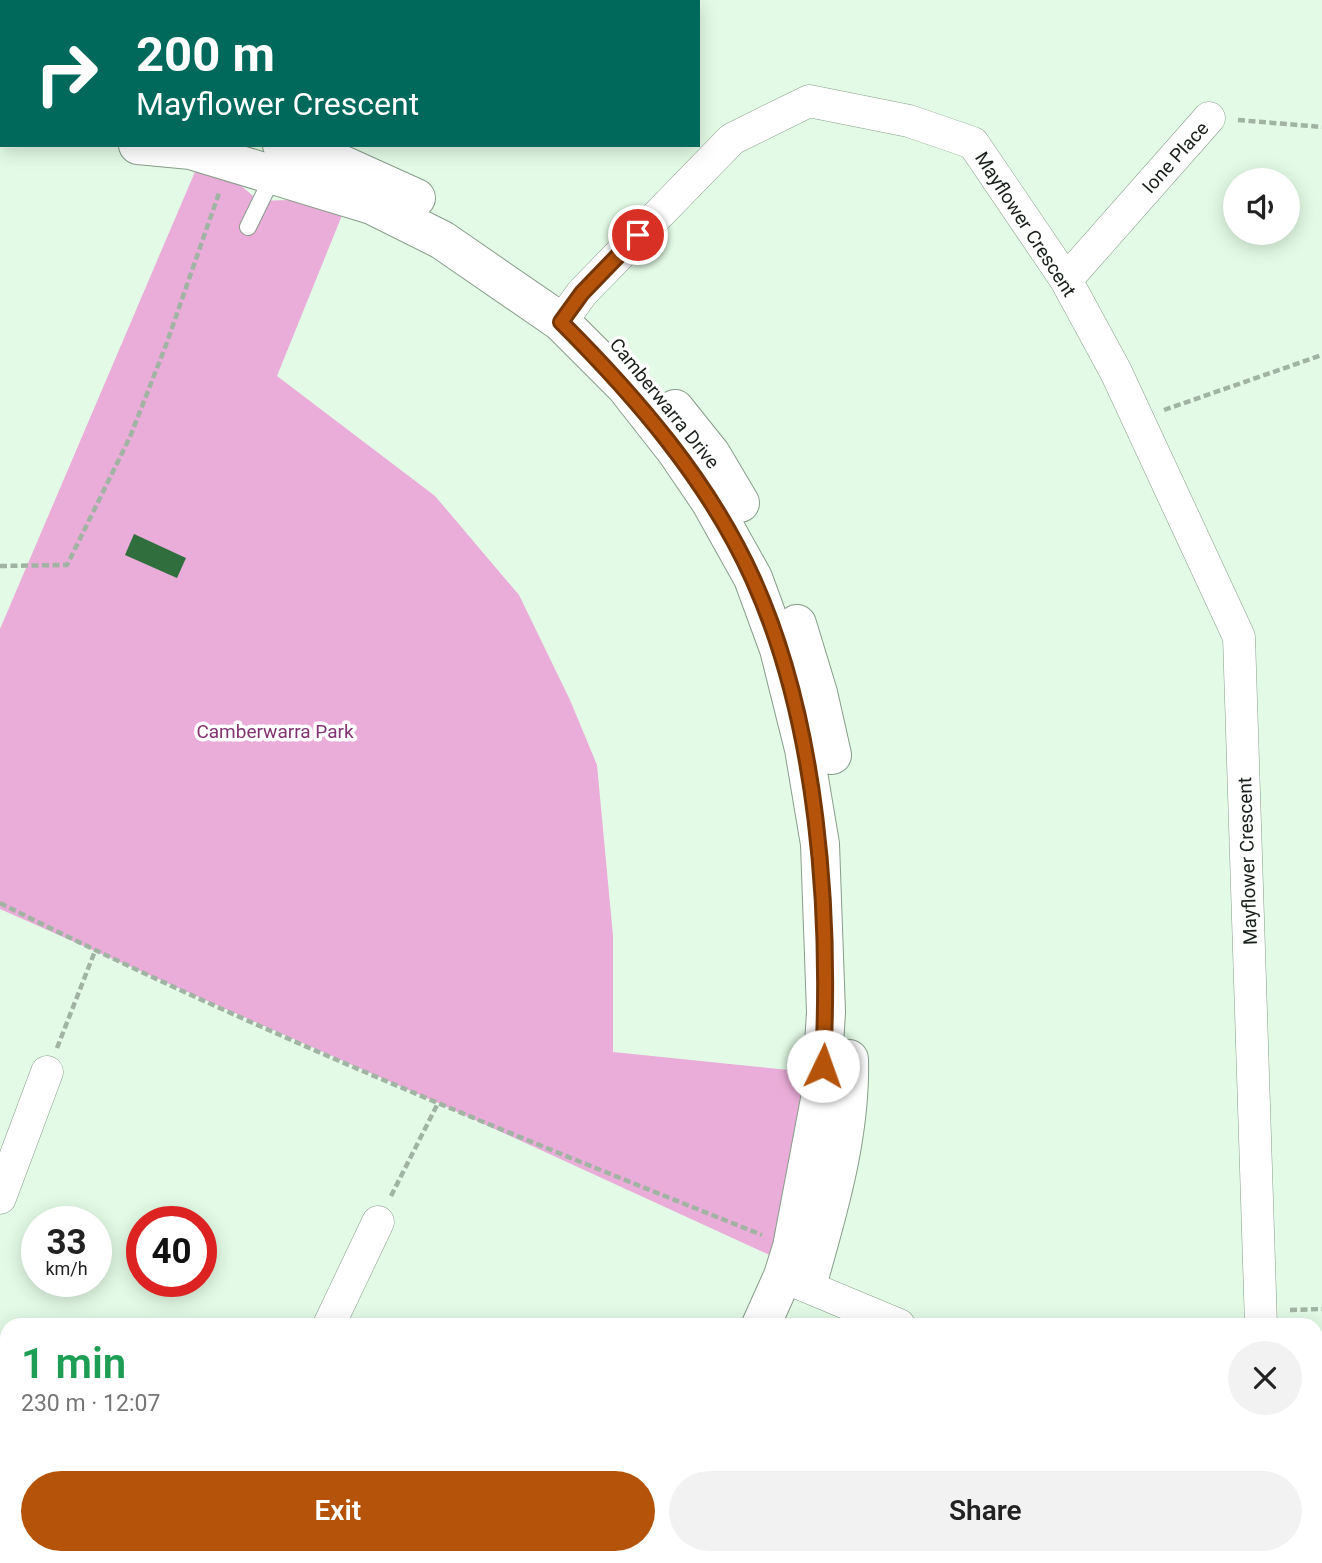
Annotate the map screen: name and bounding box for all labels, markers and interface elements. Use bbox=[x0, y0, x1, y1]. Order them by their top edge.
text: 200 m bbox=[136, 26, 275, 83]
icon: right bbox=[21, 28, 112, 119]
text: Mayflower Crescent bbox=[136, 85, 419, 123]
street label: Ione Place bbox=[1137, 117, 1213, 198]
street label: Mayflower Crescent bbox=[970, 147, 1081, 301]
map controls bbox=[1223, 168, 1300, 245]
button: sound bbox=[1223, 168, 1300, 245]
pin bbox=[608, 205, 668, 265]
icon: arrive bbox=[619, 216, 657, 254]
street label: Camberwarra Drive bbox=[605, 333, 724, 473]
park label: Camberwarra Park bbox=[196, 720, 354, 743]
street label: Mayflower Crescent bbox=[1233, 777, 1262, 945]
position arrow bbox=[786, 1029, 860, 1103]
speed limit sign: 40 bbox=[126, 1206, 217, 1297]
text: 33 bbox=[46, 1222, 87, 1263]
text: km/h bbox=[45, 1258, 88, 1279]
text: 1 min bbox=[21, 1339, 126, 1388]
button: close bbox=[1228, 1341, 1302, 1415]
text: 230 m · 12:07 bbox=[21, 1390, 160, 1417]
button: Exit bbox=[21, 1471, 655, 1551]
button: Share bbox=[669, 1471, 1302, 1551]

